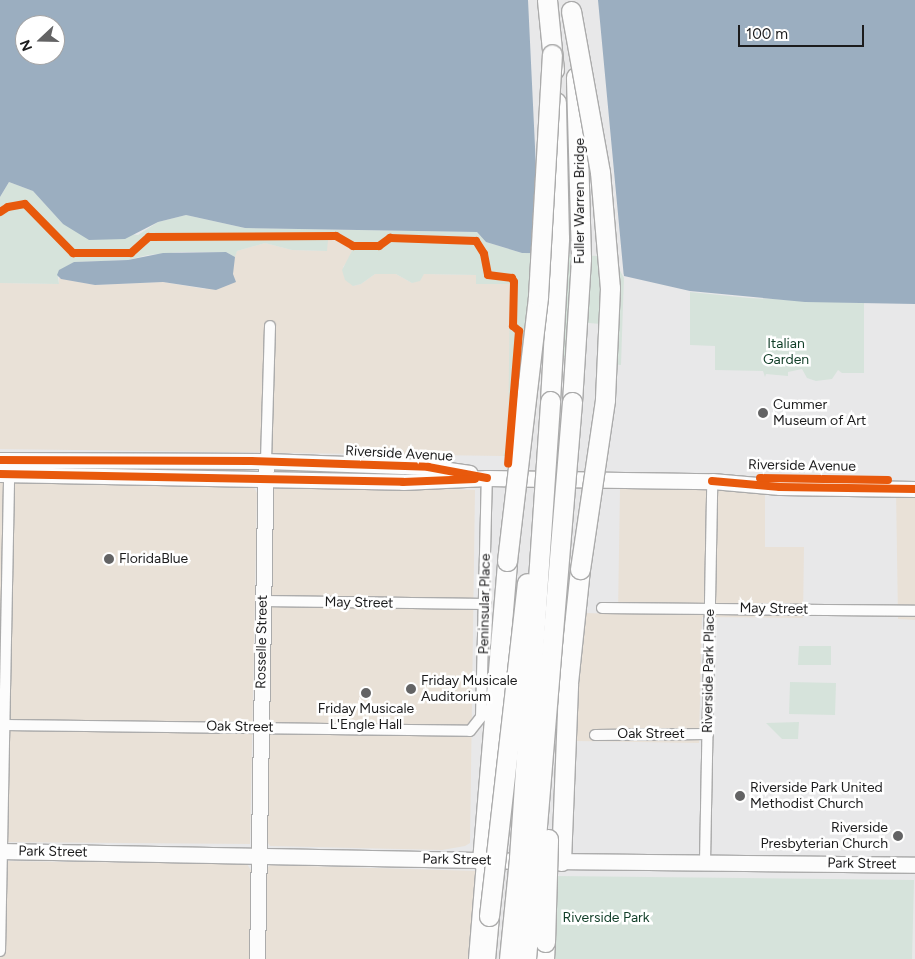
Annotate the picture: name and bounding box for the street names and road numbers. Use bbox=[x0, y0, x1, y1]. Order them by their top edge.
street label: Fuller Warren Bridge bbox=[572, 138, 588, 264]
street label: Riverside Avenue bbox=[345, 443, 453, 465]
street label: Riverside Avenue bbox=[748, 457, 856, 475]
street label: Peninsular Place bbox=[476, 553, 494, 655]
street label: May Street bbox=[324, 594, 394, 612]
street label: Rosselle Street bbox=[253, 595, 271, 689]
street label: May Street bbox=[739, 600, 809, 618]
street label: Riverside Park Place bbox=[700, 609, 718, 733]
street label: Oak Street bbox=[206, 718, 274, 736]
street label: Oak Street bbox=[617, 726, 685, 742]
street label: Park Street bbox=[18, 843, 88, 861]
street label: Park Street bbox=[422, 851, 492, 869]
street label: Park Street bbox=[827, 855, 897, 873]

